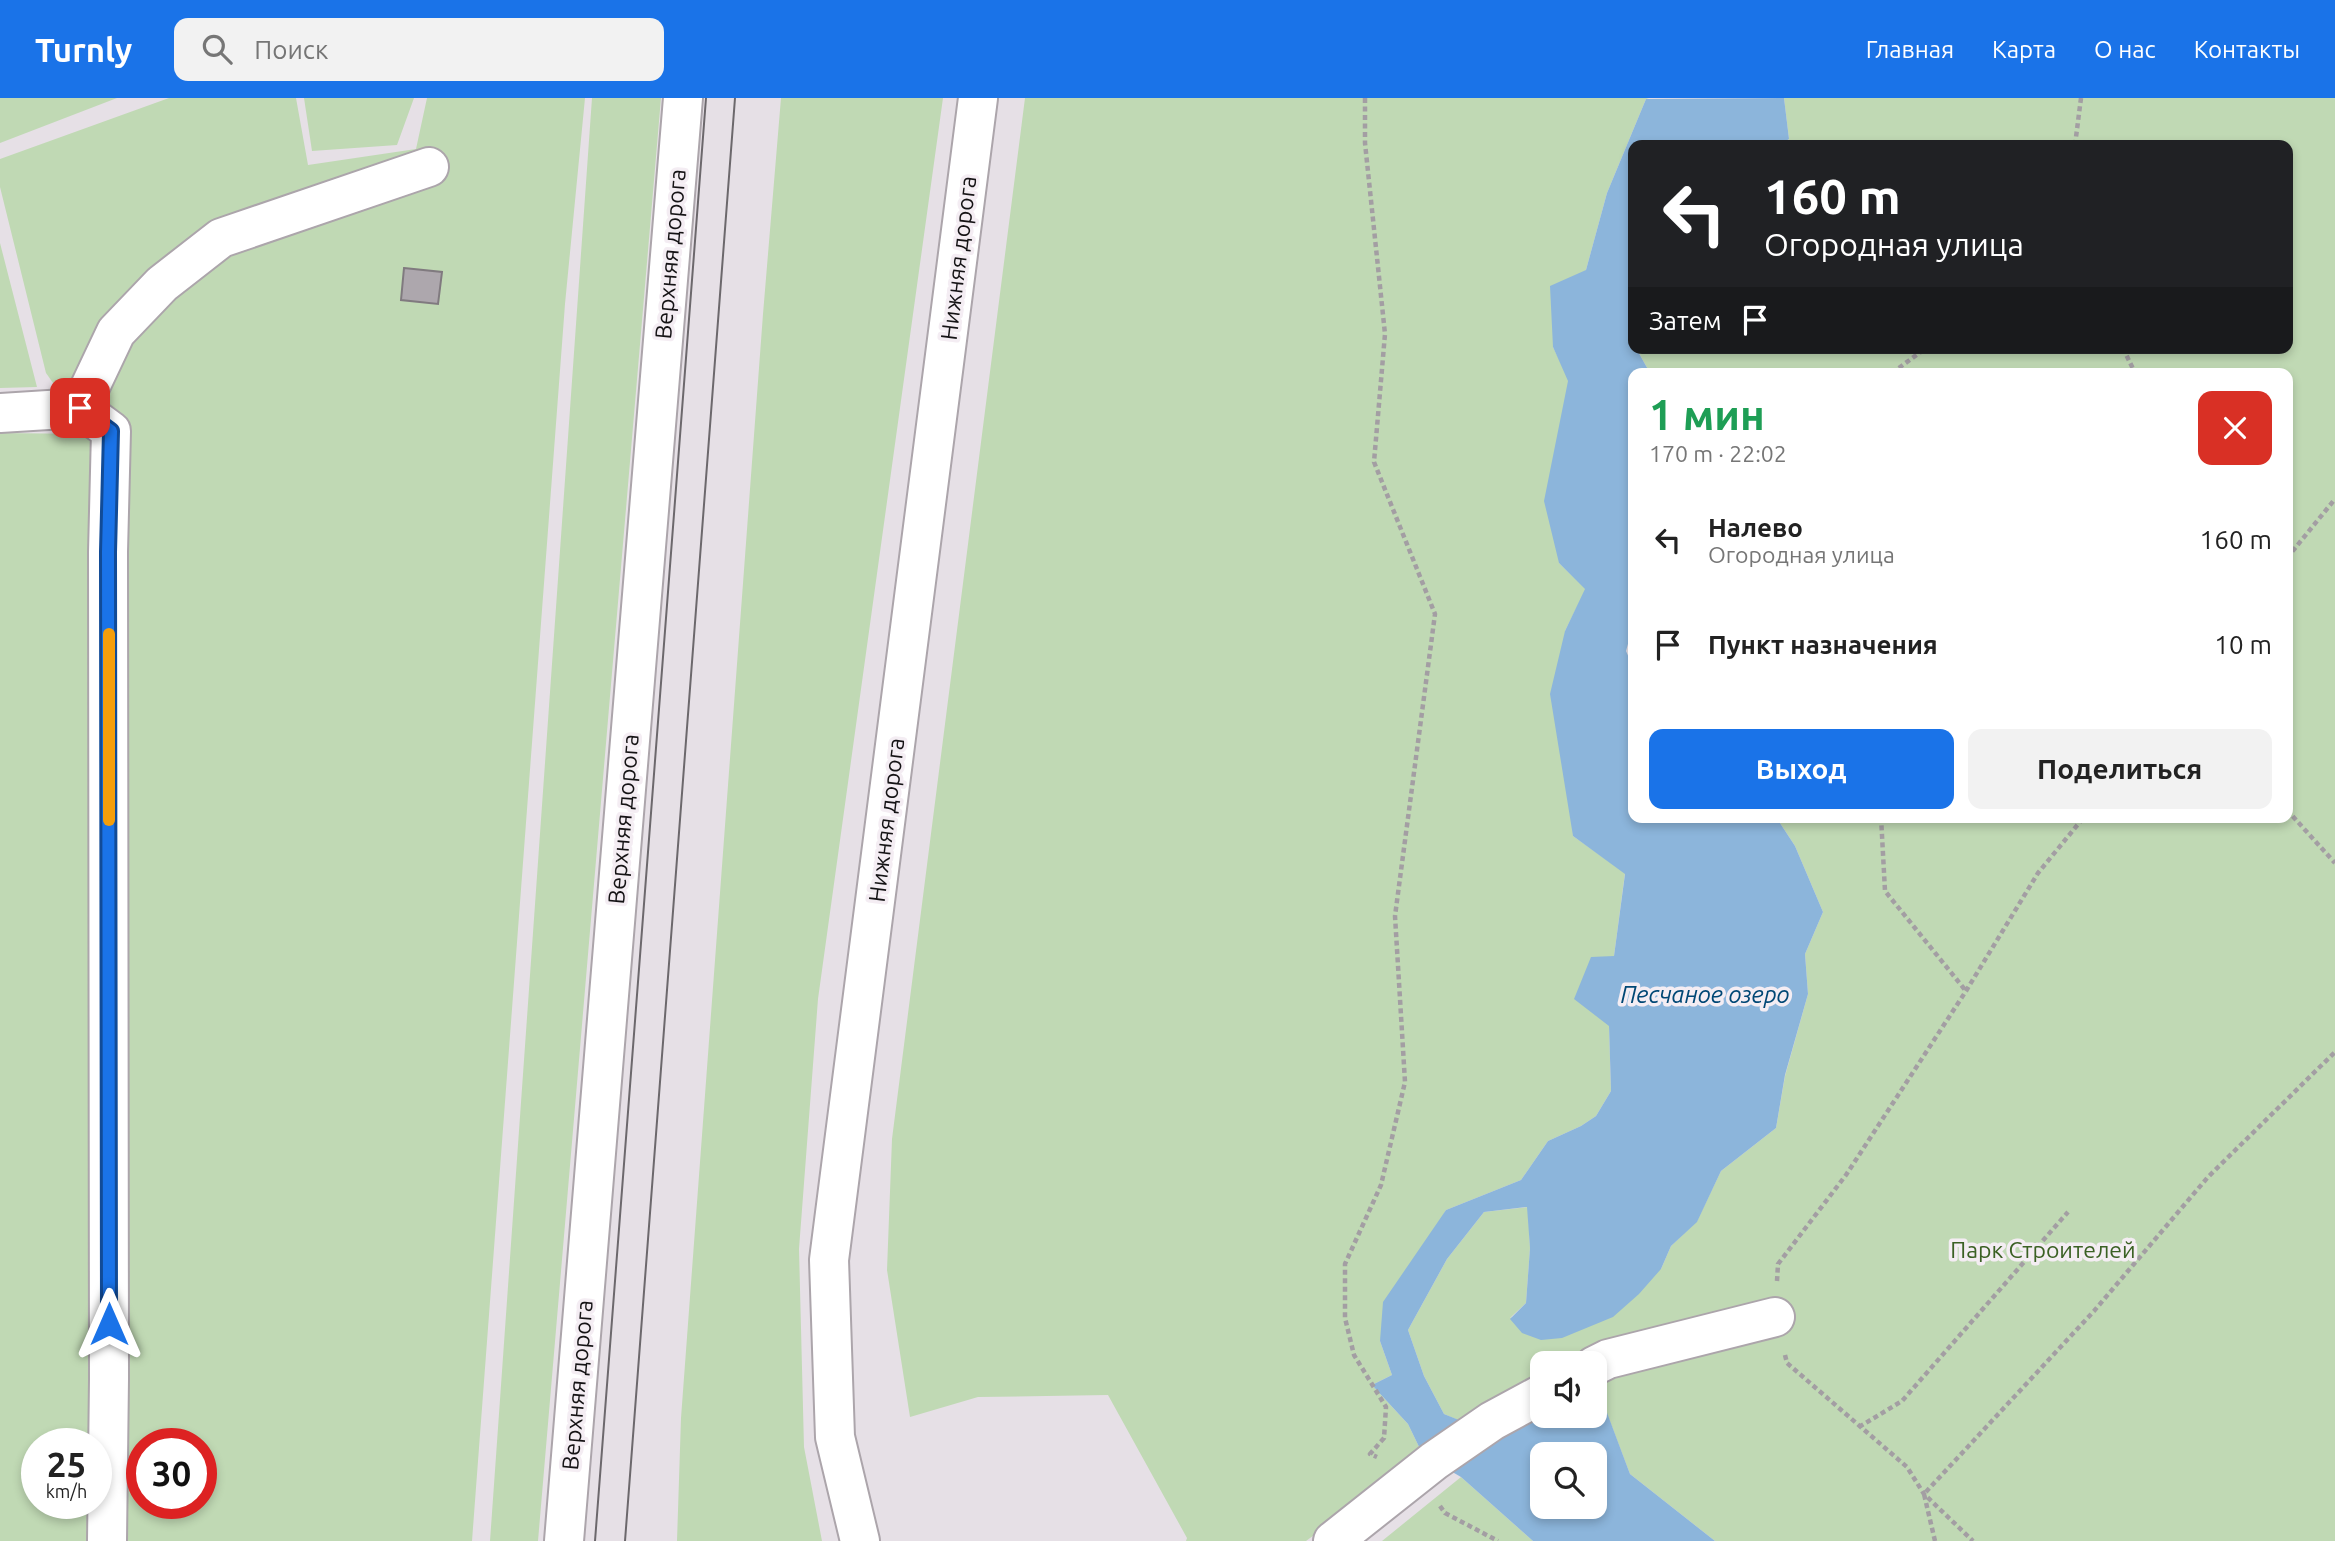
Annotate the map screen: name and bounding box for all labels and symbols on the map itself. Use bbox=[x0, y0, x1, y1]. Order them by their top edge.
street label: Верхняя дорога bbox=[650, 168, 690, 340]
street label: Нижняя дорога bbox=[936, 175, 980, 341]
pin bbox=[50, 378, 110, 438]
street label: Верхняя дорога bbox=[603, 733, 643, 905]
street label: Нижняя дорога bbox=[864, 737, 908, 903]
water label: Песчаное озеро bbox=[1621, 981, 1789, 1008]
park label: Парк Строителей bbox=[1950, 1237, 2136, 1262]
position arrow bbox=[72, 1287, 146, 1361]
street label: Верхняя дорога bbox=[557, 1299, 597, 1471]
speed limit sign: 30 bbox=[126, 1428, 217, 1519]

